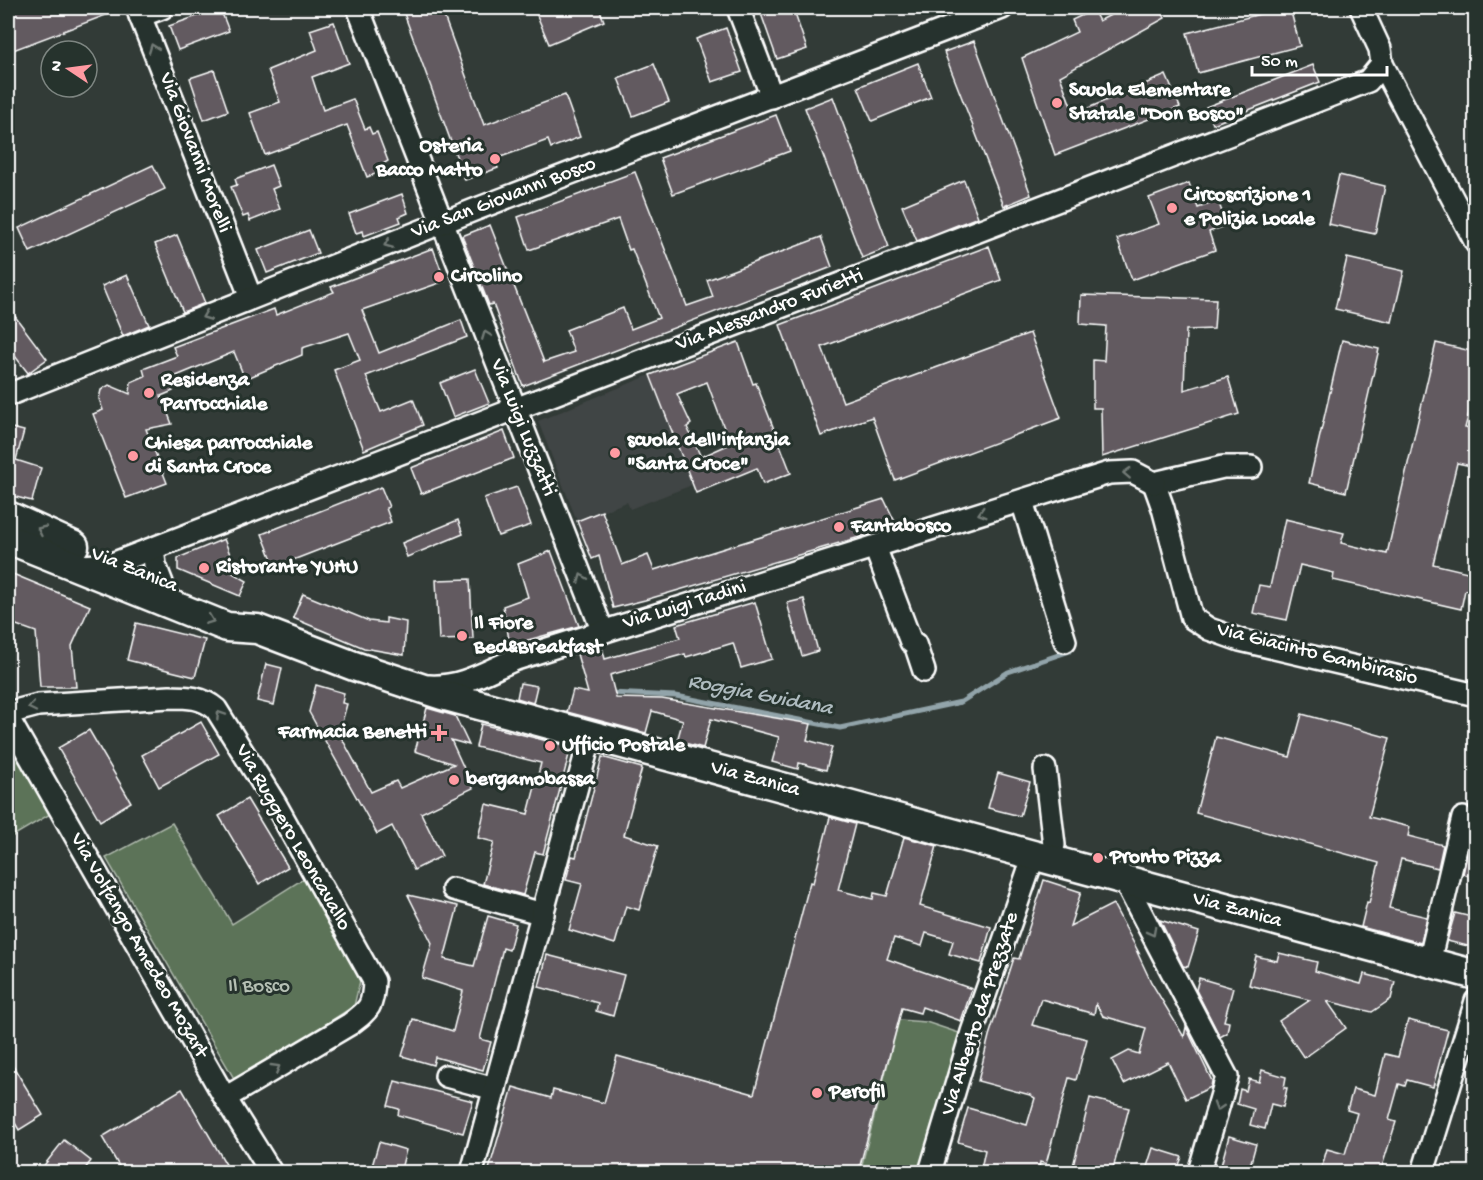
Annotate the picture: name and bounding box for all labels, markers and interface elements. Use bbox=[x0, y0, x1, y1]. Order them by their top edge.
north arrow bbox=[39, 39, 99, 99]
scale bar bbox=[1252, 39, 1387, 77]
one-way arrow bbox=[148, 44, 160, 55]
text: 50 m bbox=[1261, 52, 1298, 73]
text: N bbox=[47, 59, 68, 74]
street label: Via Giovanni Morelli bbox=[152, 68, 236, 237]
place label: Scuola Elementare Statale "Don Bosco" bbox=[1069, 79, 1244, 128]
marker: Scuola Elementare Statale "Don Bosco" bbox=[1050, 96, 1064, 110]
place label: Osteria Bacco Matto bbox=[375, 135, 484, 184]
street label: Via San Giovanni Bosco bbox=[407, 152, 600, 246]
marker: Osteria Bacco Matto bbox=[488, 152, 502, 166]
place label: Circoscrizione 1 e Polizia Locale bbox=[1183, 184, 1316, 233]
marker: Circoscrizione 1 e Polizia Locale bbox=[1165, 201, 1179, 215]
one-way arrow bbox=[383, 237, 394, 249]
street label: Via Alessandro Furietti bbox=[672, 264, 867, 359]
place label: Circolino bbox=[450, 265, 523, 290]
marker: Circolino bbox=[432, 270, 446, 284]
one-way arrow bbox=[201, 309, 212, 321]
one-way arrow bbox=[480, 330, 493, 341]
street label: Via Luigi Luzzatti bbox=[483, 355, 561, 500]
place label: Residenza Parrocchiale bbox=[160, 369, 268, 418]
marker: Residenza Parrocchiale bbox=[142, 386, 156, 400]
place label: scuola dell'infanzia "Santa Croce" bbox=[627, 429, 791, 478]
place label: Chiesa parrocchiale di Santa Croce bbox=[144, 432, 314, 481]
marker: scuola dell'infanzia "Santa Croce" bbox=[608, 446, 622, 460]
marker: Chiesa parrocchiale di Santa Croce bbox=[126, 449, 140, 463]
one-way arrow bbox=[1122, 467, 1131, 480]
one-way arrow bbox=[977, 506, 988, 518]
place label: Fantabosco bbox=[850, 515, 951, 540]
marker: Fantabosco bbox=[832, 520, 846, 534]
one-way arrow bbox=[36, 526, 47, 538]
street label: Via Zanica bbox=[86, 542, 182, 600]
place label: Ristorante YUHU bbox=[215, 556, 358, 581]
marker: Ristorante YUHU bbox=[197, 561, 211, 575]
one-way arrow bbox=[577, 573, 589, 584]
street label: Via Luigi Tadini bbox=[619, 575, 750, 637]
place label: Il Fiore Bed&Breakfast bbox=[473, 612, 604, 661]
one-way arrow bbox=[204, 613, 215, 626]
street label: Via Giacinto Gambirasio bbox=[1213, 618, 1420, 692]
marker: Il Fiore Bed&Breakfast bbox=[455, 629, 469, 643]
water label: Roggia Guidana bbox=[685, 669, 836, 723]
one-way arrow bbox=[28, 700, 38, 713]
one-way arrow bbox=[216, 711, 227, 722]
place label: Farmacia Benetti bbox=[277, 721, 427, 746]
marker: Farmacia Benetti bbox=[432, 726, 446, 740]
place label: Ufficio Postale bbox=[562, 734, 686, 759]
marker: Ufficio Postale bbox=[543, 739, 557, 753]
street label: Via Ruggero Leoncavallo bbox=[228, 740, 356, 936]
street label: Via Zanica bbox=[707, 756, 804, 804]
place label: bergamobassa bbox=[465, 768, 596, 793]
marker: bergamobassa bbox=[447, 773, 461, 787]
street label: Via Volfango Amedeo Mozart bbox=[63, 828, 214, 1065]
place label: Pronto Pizza bbox=[1109, 846, 1222, 871]
marker: Pronto Pizza bbox=[1091, 851, 1105, 865]
street label: Via Zanica bbox=[1189, 887, 1286, 935]
street label: Via Alberto da Prezzate bbox=[936, 908, 1026, 1120]
one-way arrow bbox=[1144, 926, 1156, 937]
park label: Il Bosco bbox=[228, 975, 290, 1000]
one-way arrow bbox=[270, 1064, 280, 1075]
place label: Perofil bbox=[828, 1081, 886, 1106]
marker: Perofil bbox=[810, 1086, 824, 1100]
one-way arrow bbox=[1213, 1101, 1225, 1112]

